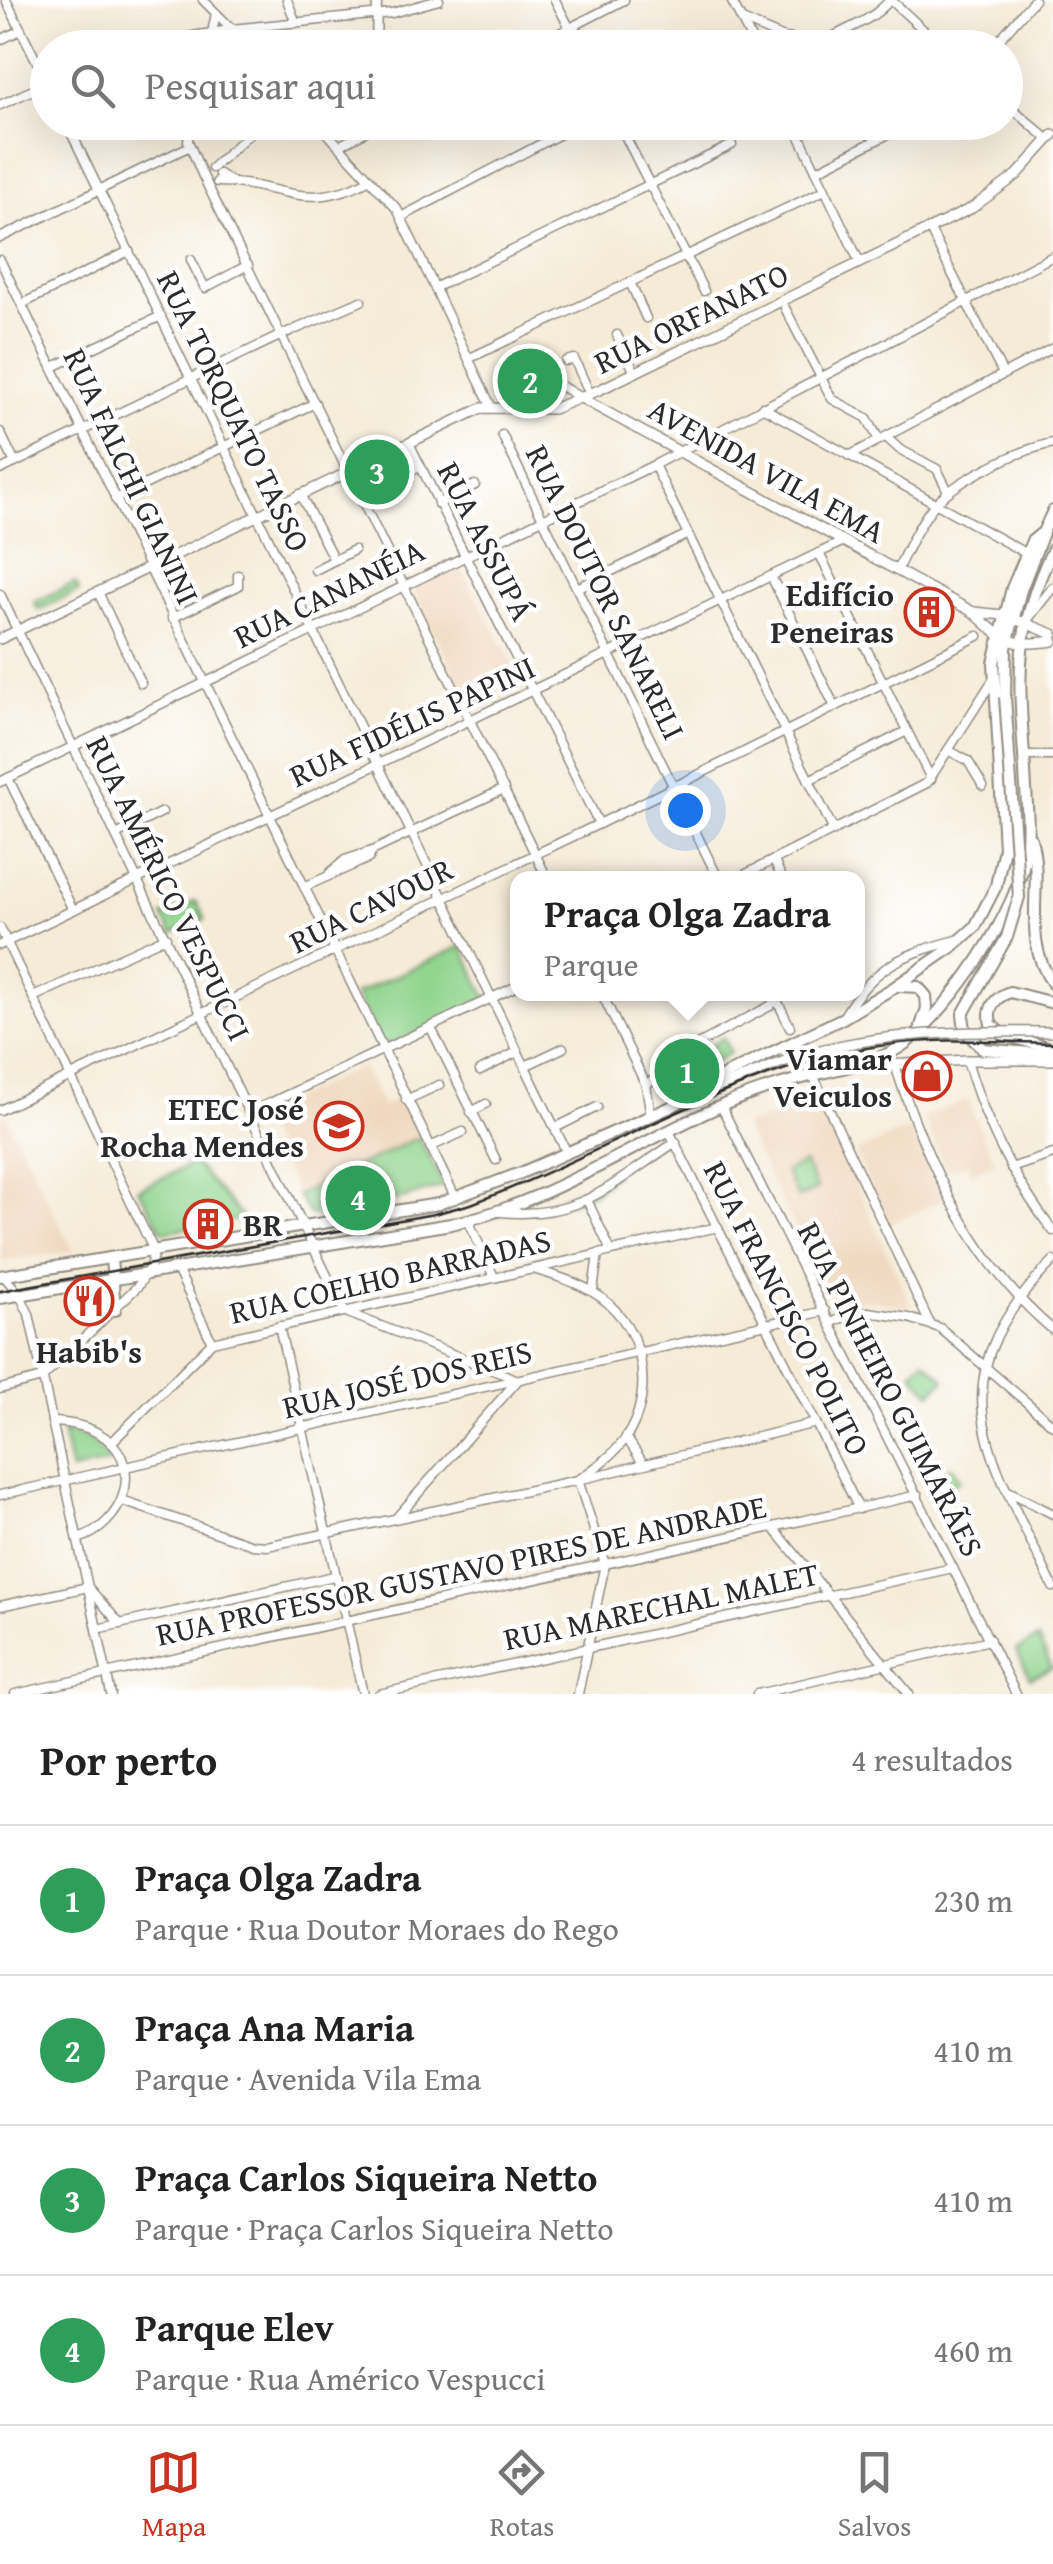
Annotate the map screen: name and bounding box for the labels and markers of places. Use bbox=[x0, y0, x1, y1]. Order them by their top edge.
pin: 2 bbox=[498, 344, 562, 418]
pin: 3 bbox=[344, 434, 410, 510]
place label: Edifício Peneiras bbox=[771, 571, 894, 655]
building icon: Edifício Peneiras bbox=[903, 586, 955, 638]
pin: 1 bbox=[654, 1034, 720, 1108]
place label: Viamar Veiculos bbox=[773, 1035, 892, 1119]
shop icon: Viamar Veiculos bbox=[901, 1050, 953, 1102]
place label: ETEC José Rocha Mendes bbox=[101, 1085, 304, 1169]
school or university icon: ETEC José Rocha Mendes bbox=[313, 1100, 365, 1152]
pin: 4 bbox=[326, 1160, 390, 1236]
building icon: BR bbox=[182, 1198, 234, 1250]
place label: BR bbox=[243, 1201, 283, 1248]
restaurant icon: Habib's bbox=[63, 1275, 115, 1327]
place label: Habib's bbox=[36, 1328, 142, 1375]

